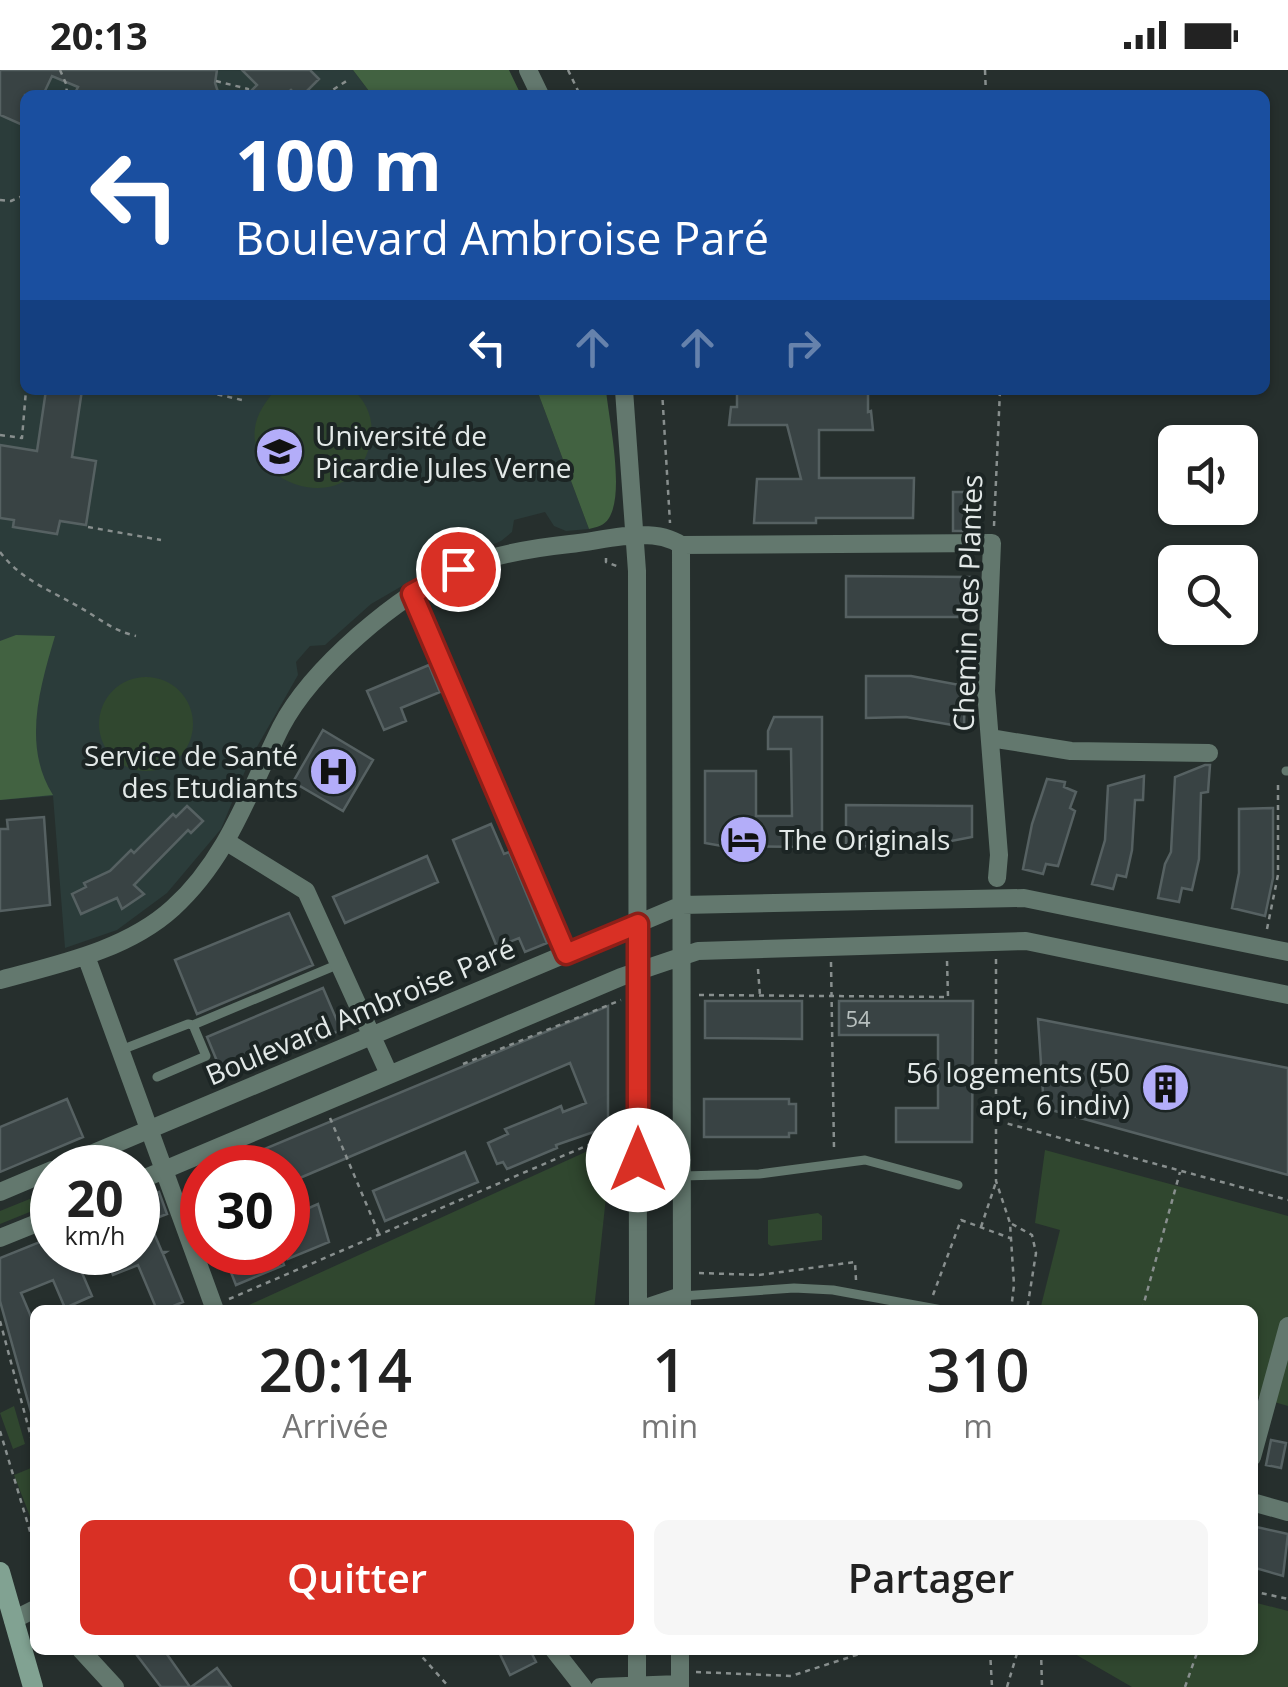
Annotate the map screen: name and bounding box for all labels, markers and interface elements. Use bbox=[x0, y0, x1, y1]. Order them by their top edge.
text: 20:13 bbox=[50, 9, 148, 61]
text: 100 m bbox=[235, 116, 442, 212]
icon: left bbox=[70, 130, 200, 260]
text: Boulevard Ambroise Paré bbox=[235, 207, 769, 268]
icon: left bbox=[460, 320, 515, 375]
icon: ahead bbox=[565, 320, 620, 375]
icon: ahead bbox=[670, 320, 725, 375]
icon: right bbox=[775, 320, 830, 375]
place label: Université de Picardie Jules Verne bbox=[315, 416, 571, 486]
school or university icon: Université de Picardie Jules Verne bbox=[254, 425, 306, 477]
map controls bbox=[1158, 425, 1258, 645]
button: sound bbox=[1158, 425, 1258, 525]
street label: Chemin des Plantes bbox=[944, 474, 990, 732]
pin bbox=[416, 527, 501, 612]
icon: arrive bbox=[431, 542, 486, 597]
button: search bbox=[1158, 545, 1258, 645]
place label: Service de Santé des Etudiants bbox=[84, 736, 298, 806]
hospital icon: Service de Santé des Etudiants bbox=[307, 745, 359, 797]
hotel icon: The Originals bbox=[718, 813, 770, 865]
place label: The Originals bbox=[779, 820, 950, 858]
street label: Boulevard Ambroise Paré bbox=[200, 929, 520, 1093]
house number: 54 bbox=[845, 1003, 871, 1033]
place label: 56 logements (50 apt, 6 indiv) bbox=[906, 1053, 1130, 1123]
building icon: 56 logements (50 apt, 6 indiv) bbox=[1139, 1062, 1191, 1114]
position arrow bbox=[586, 1108, 690, 1212]
speed limit sign: 30 bbox=[180, 1145, 310, 1275]
text: 20 bbox=[66, 1164, 124, 1232]
text: km/h bbox=[65, 1218, 125, 1252]
text: 20:14 bbox=[259, 1328, 412, 1410]
text: 1 bbox=[652, 1328, 687, 1410]
text: 310 bbox=[927, 1328, 1029, 1410]
text: Arrivée bbox=[282, 1404, 389, 1447]
text: min bbox=[641, 1404, 698, 1447]
text: m bbox=[963, 1404, 993, 1447]
button: Quitter bbox=[80, 1520, 634, 1635]
button: Partager bbox=[654, 1520, 1208, 1635]

